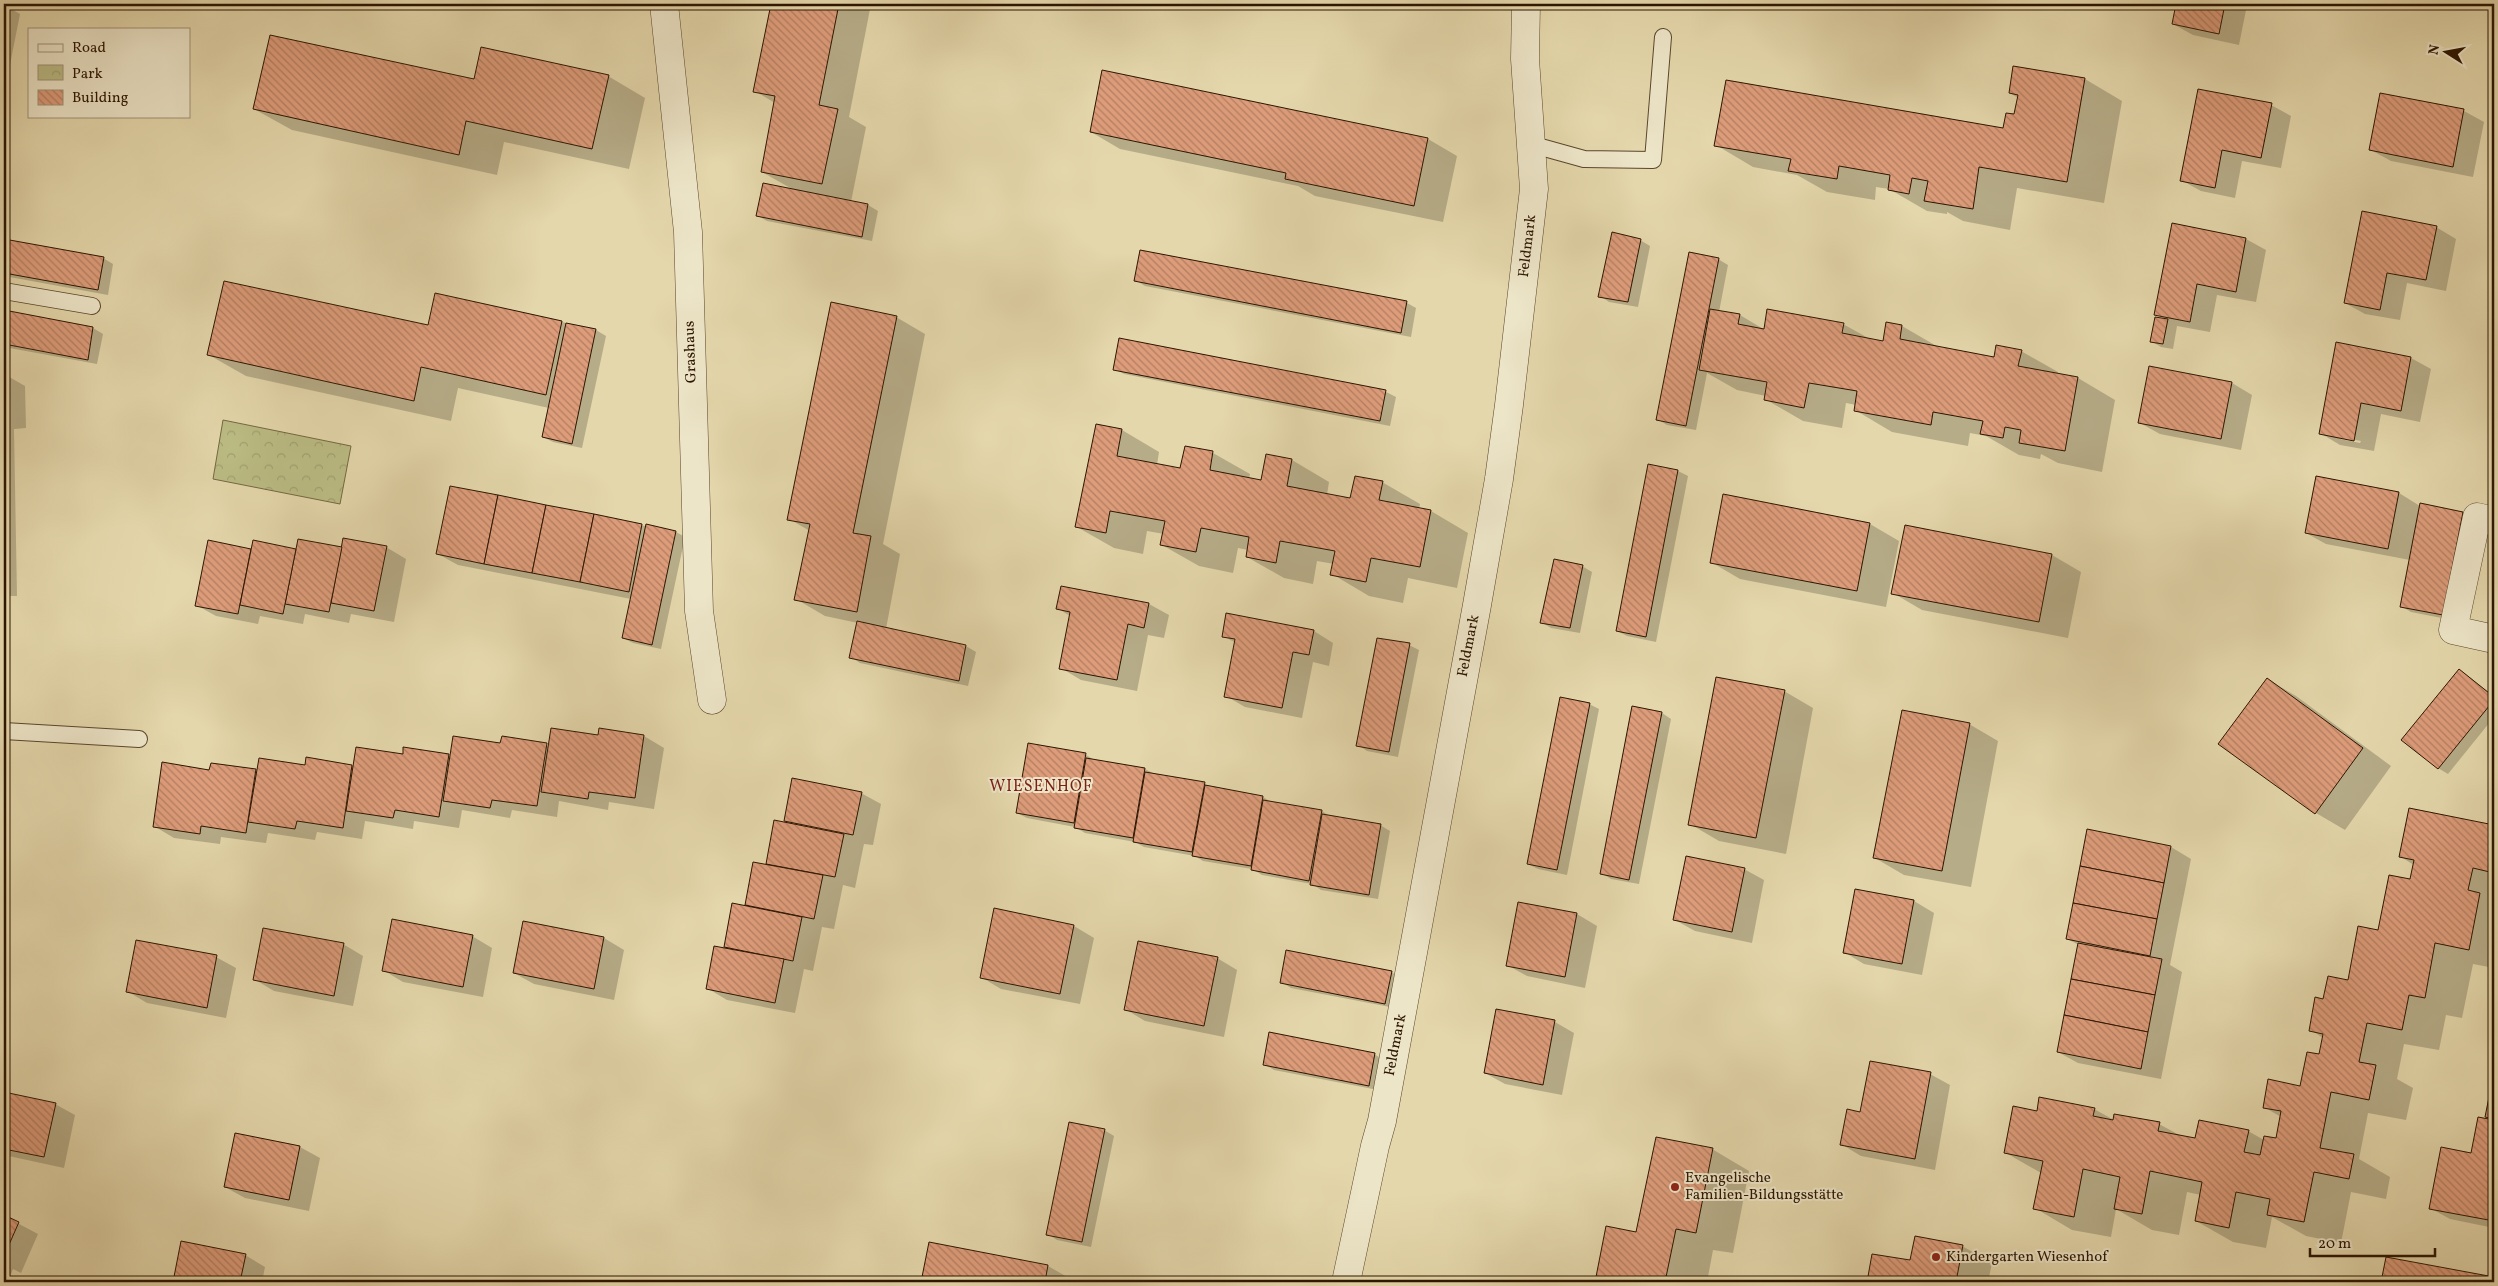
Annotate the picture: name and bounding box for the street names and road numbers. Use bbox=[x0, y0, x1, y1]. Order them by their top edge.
street label: Feldmark bbox=[1514, 213, 1542, 279]
street label: Grashaus bbox=[679, 320, 703, 384]
street label: Feldmark bbox=[1453, 613, 1485, 679]
street label: Feldmark bbox=[1380, 1012, 1412, 1078]

